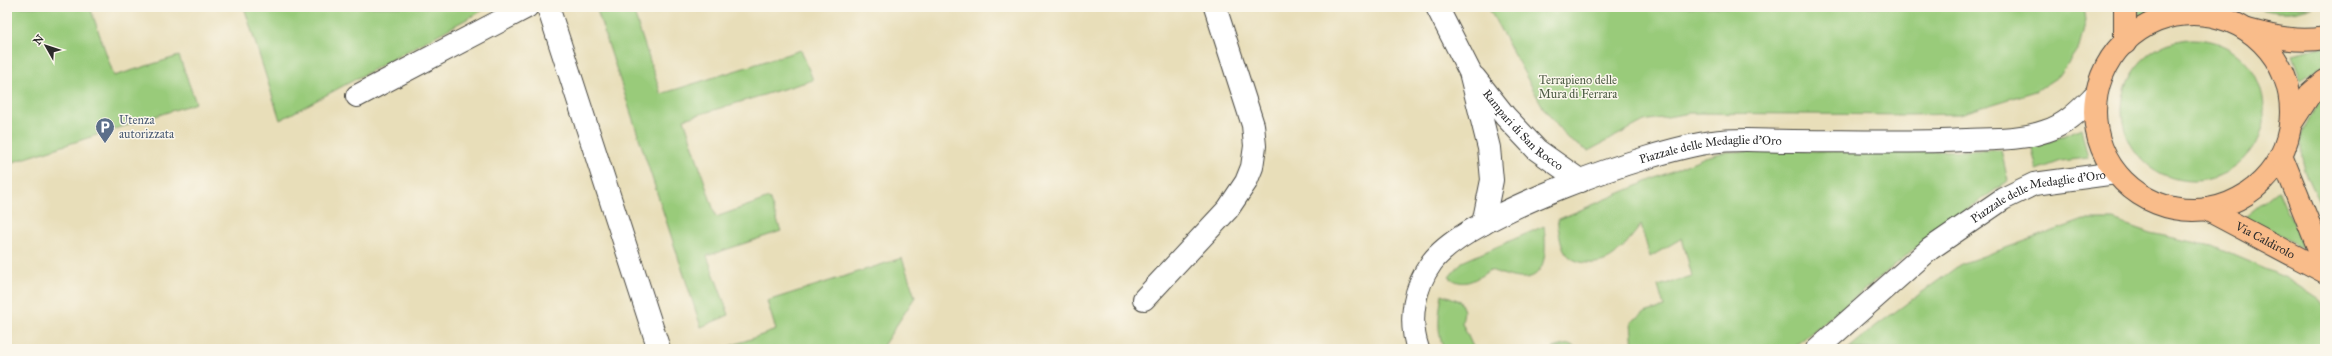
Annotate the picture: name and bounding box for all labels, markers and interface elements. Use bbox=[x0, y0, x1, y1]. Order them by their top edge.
north arrow bbox=[26, 26, 66, 66]
text: N bbox=[31, 32, 47, 48]
park label: Terrapieno delle Mura di Ferrara bbox=[1539, 73, 1618, 101]
street label: Rampari di San Rocco bbox=[1480, 87, 1566, 173]
place label: Utenza autorizzata bbox=[119, 113, 175, 141]
parking icon: Utenza autorizzata bbox=[94, 116, 116, 144]
street label: Piazzale delle Medaglie d'Oro bbox=[1638, 133, 1782, 166]
street label: Piazzale delle Medaglie d'Oro bbox=[1968, 167, 2107, 226]
street label: Via Caldirolo bbox=[2232, 218, 2297, 262]

